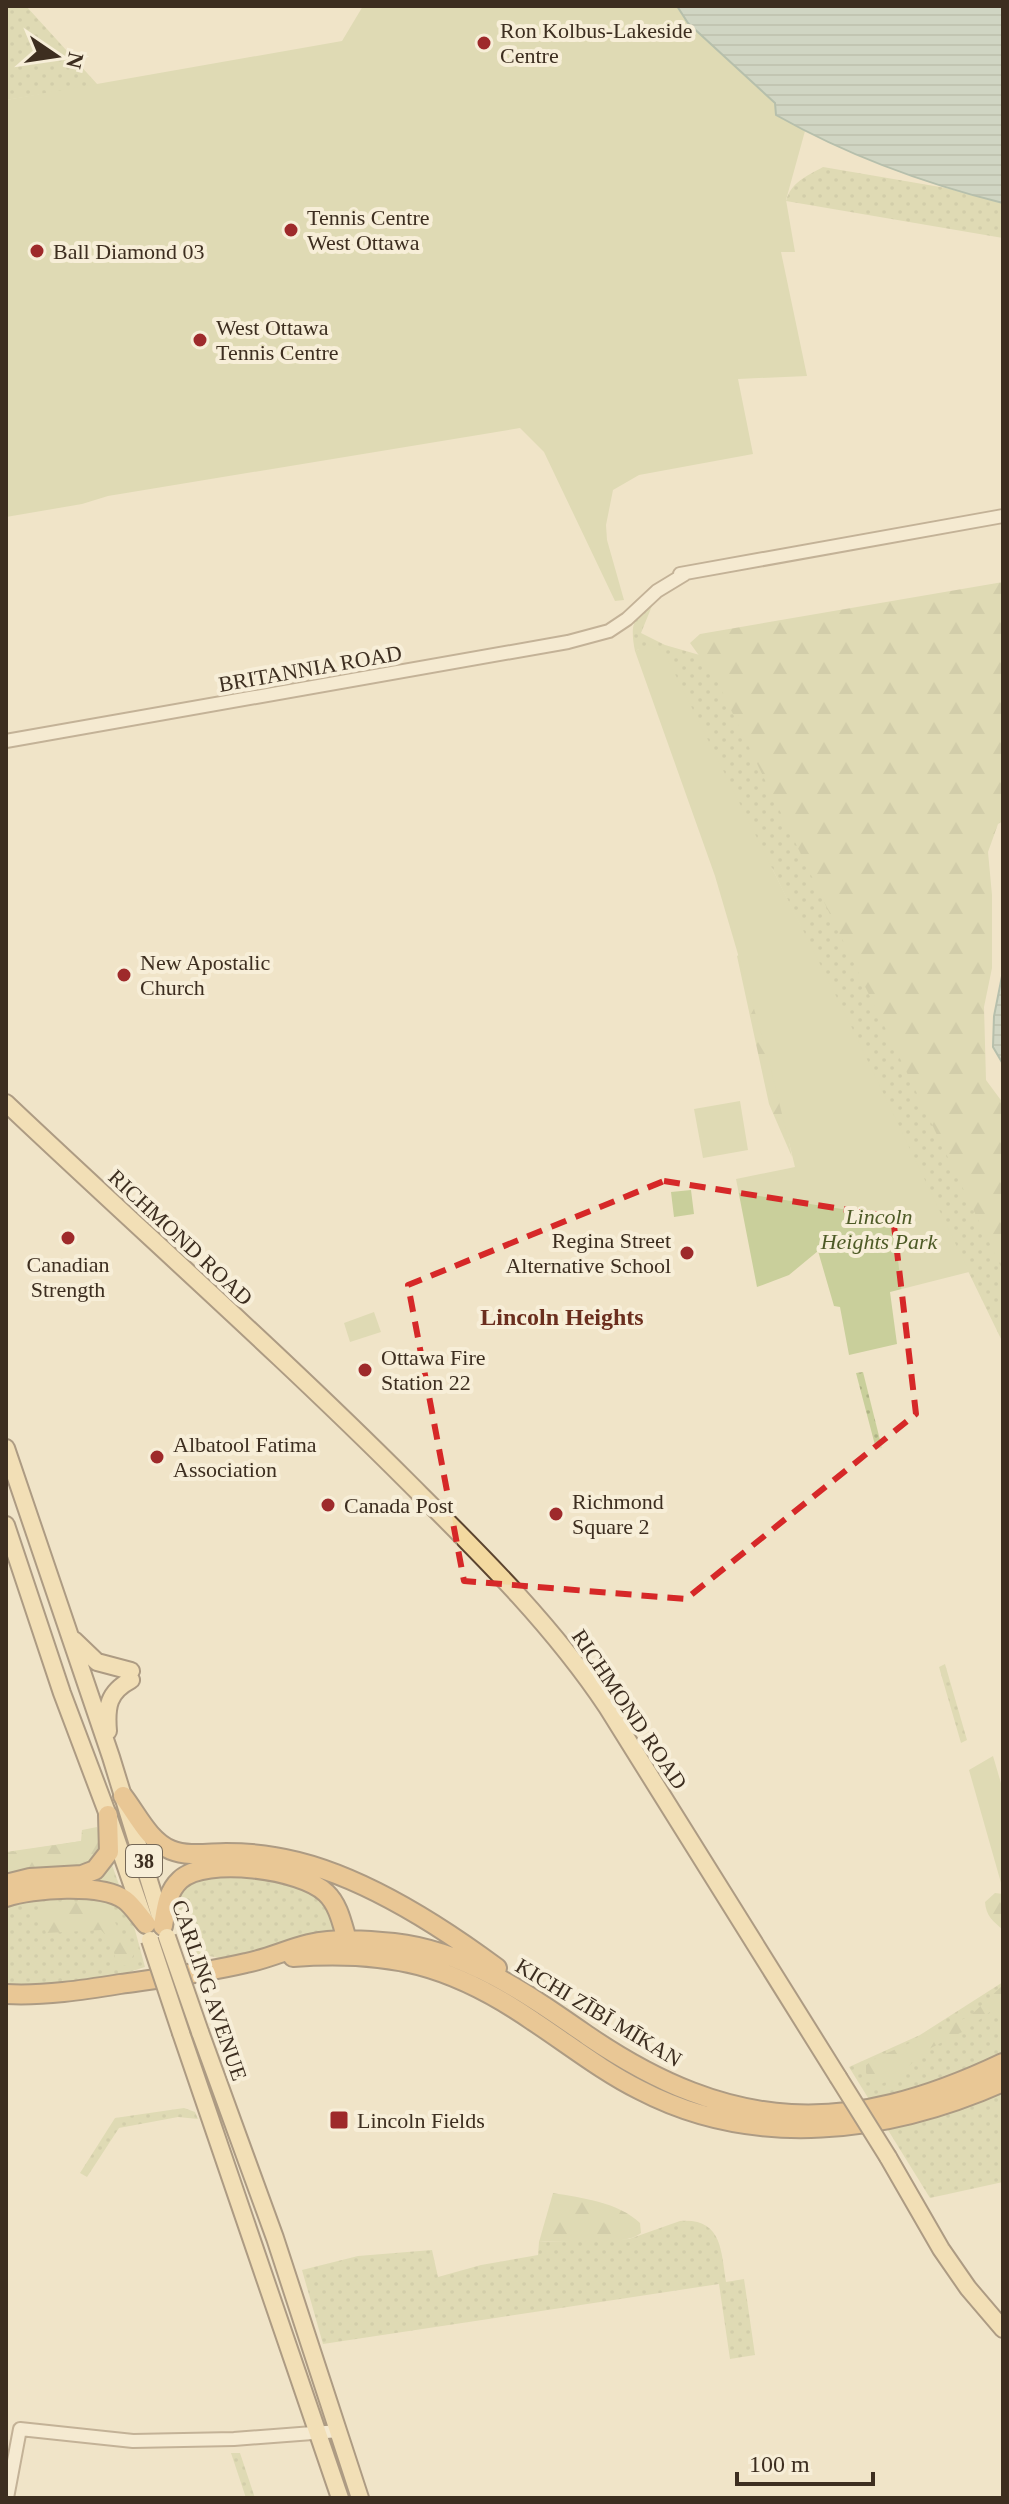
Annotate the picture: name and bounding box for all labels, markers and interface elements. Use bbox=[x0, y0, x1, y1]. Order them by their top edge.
north arrow bbox=[16, 16, 96, 96]
place label: Ron Kolbus-Lakeside Centre bbox=[500, 18, 692, 68]
marker: Ron Kolbus-Lakeside Centre bbox=[475, 34, 493, 52]
text: N bbox=[61, 50, 89, 71]
place label: Tennis Centre West Ottawa bbox=[307, 205, 429, 255]
marker: Tennis Centre West Ottawa bbox=[282, 221, 300, 239]
place label: Ball Diamond 03 bbox=[53, 239, 205, 264]
marker: Ball Diamond 03 bbox=[28, 242, 46, 260]
place label: West Ottawa Tennis Centre bbox=[216, 315, 338, 365]
marker: West Ottawa Tennis Centre bbox=[191, 331, 209, 349]
street label: BRITANNIA ROAD bbox=[216, 640, 404, 697]
place label: New Apostalic Church bbox=[140, 950, 270, 1000]
marker: New Apostalic Church bbox=[115, 966, 133, 984]
street label: RICHMOND ROAD bbox=[104, 1164, 258, 1310]
park label: Lincoln Heights Park bbox=[820, 1204, 939, 1254]
place label: Regina Street Alternative School bbox=[505, 1228, 671, 1278]
marker: Canadian Strength bbox=[59, 1229, 77, 1247]
marker: Regina Street Alternative School bbox=[678, 1244, 696, 1262]
place label: Canadian Strength bbox=[26, 1252, 110, 1302]
district label: Lincoln Heights bbox=[480, 1304, 644, 1330]
place label: Ottawa Fire Station 22 bbox=[381, 1345, 485, 1395]
marker: Ottawa Fire Station 22 bbox=[356, 1361, 374, 1379]
place label: Albatool Fatima Association bbox=[173, 1432, 317, 1482]
marker: Albatool Fatima Association bbox=[148, 1448, 166, 1466]
place label: Richmond Square 2 bbox=[572, 1489, 664, 1539]
place label: Canada Post bbox=[344, 1493, 453, 1518]
marker: Canada Post bbox=[319, 1496, 337, 1514]
marker: Richmond Square 2 bbox=[547, 1505, 565, 1523]
street label: RICHMOND ROAD bbox=[567, 1625, 692, 1794]
road number: 38 bbox=[126, 1845, 162, 1877]
street label: CARLING AVENUE bbox=[167, 1896, 252, 2084]
street label: KICHI ZĪBĪ MĪKAN bbox=[511, 1953, 686, 2072]
place label: Lincoln Fields bbox=[357, 2108, 485, 2133]
marker: Lincoln Fields bbox=[328, 2109, 350, 2131]
scale bar bbox=[737, 2436, 873, 2486]
text: 100 m bbox=[749, 2451, 810, 2477]

